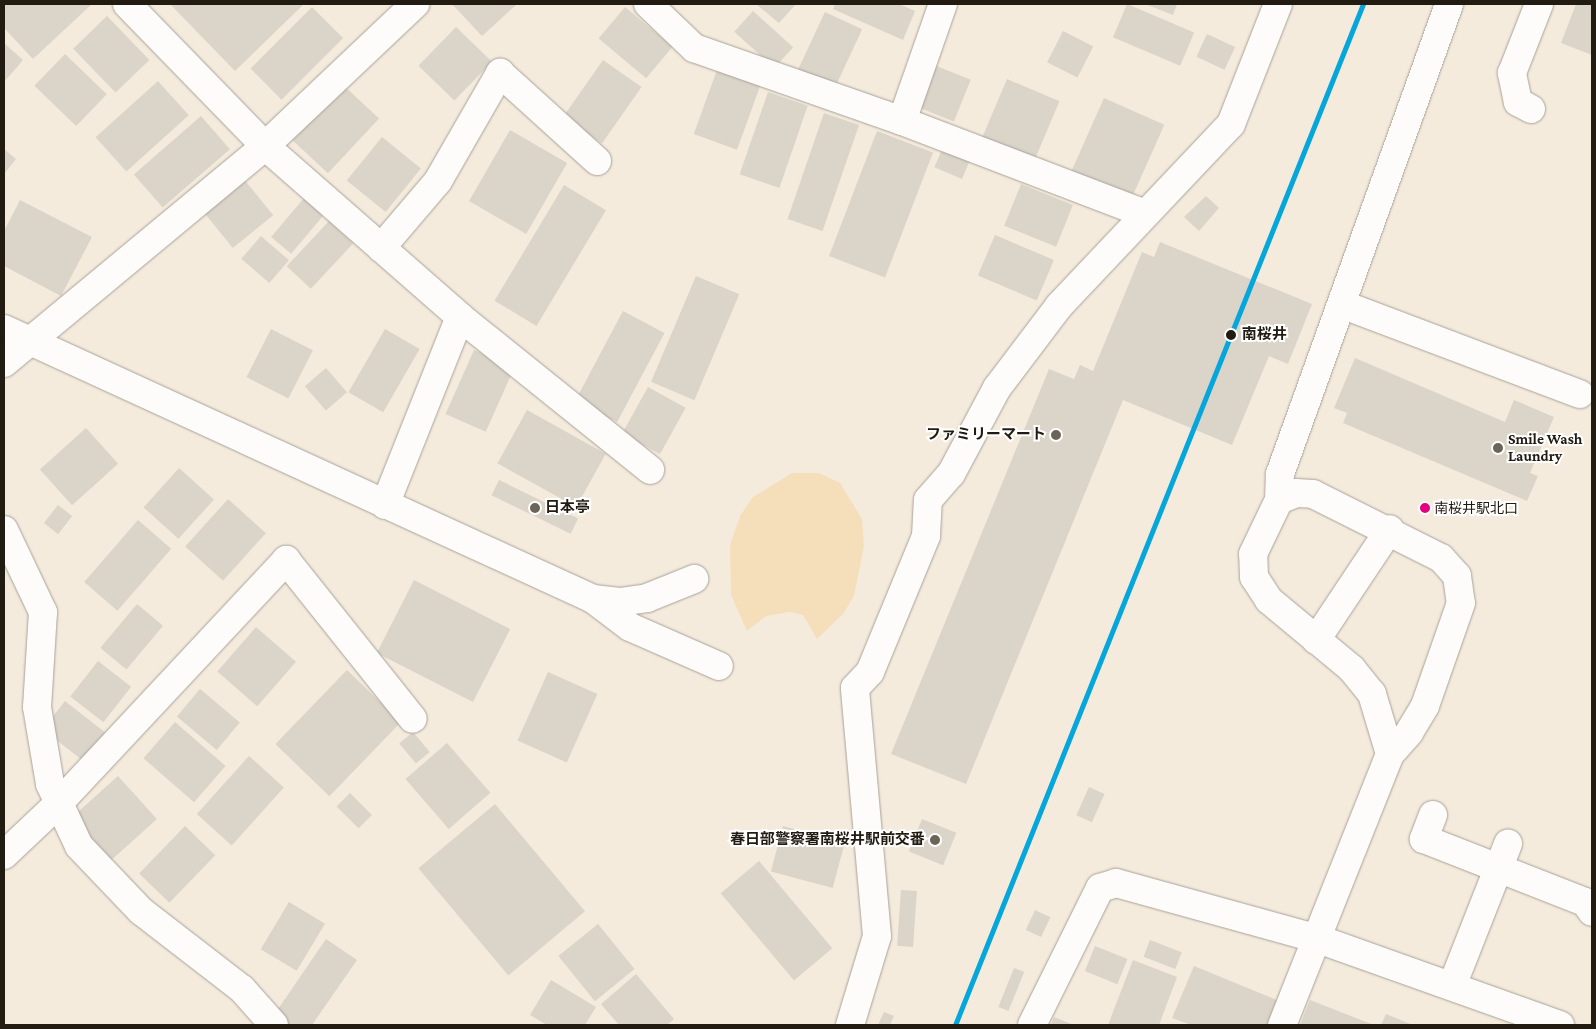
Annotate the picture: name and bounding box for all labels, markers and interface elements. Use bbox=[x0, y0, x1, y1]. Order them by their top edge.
place label: 南桜井 bbox=[1242, 326, 1287, 344]
marker: 南桜井 bbox=[1224, 328, 1238, 342]
place label: ファミリーマート bbox=[926, 426, 1046, 444]
marker: ファミリーマート bbox=[1050, 429, 1062, 441]
place label: Smile Wash Laundry bbox=[1508, 430, 1582, 465]
marker: Smile Wash Laundry bbox=[1492, 442, 1504, 454]
place label: 日本亭 bbox=[545, 499, 590, 517]
place label: 南桜井駅北口 bbox=[1434, 500, 1518, 516]
marker: 日本亭 bbox=[529, 502, 541, 514]
marker: 南桜井駅北口 bbox=[1420, 503, 1430, 513]
place label: 春日部警察署南桜井駅前交番 bbox=[730, 831, 925, 849]
marker: 春日部警察署南桜井駅前交番 bbox=[929, 834, 941, 846]

